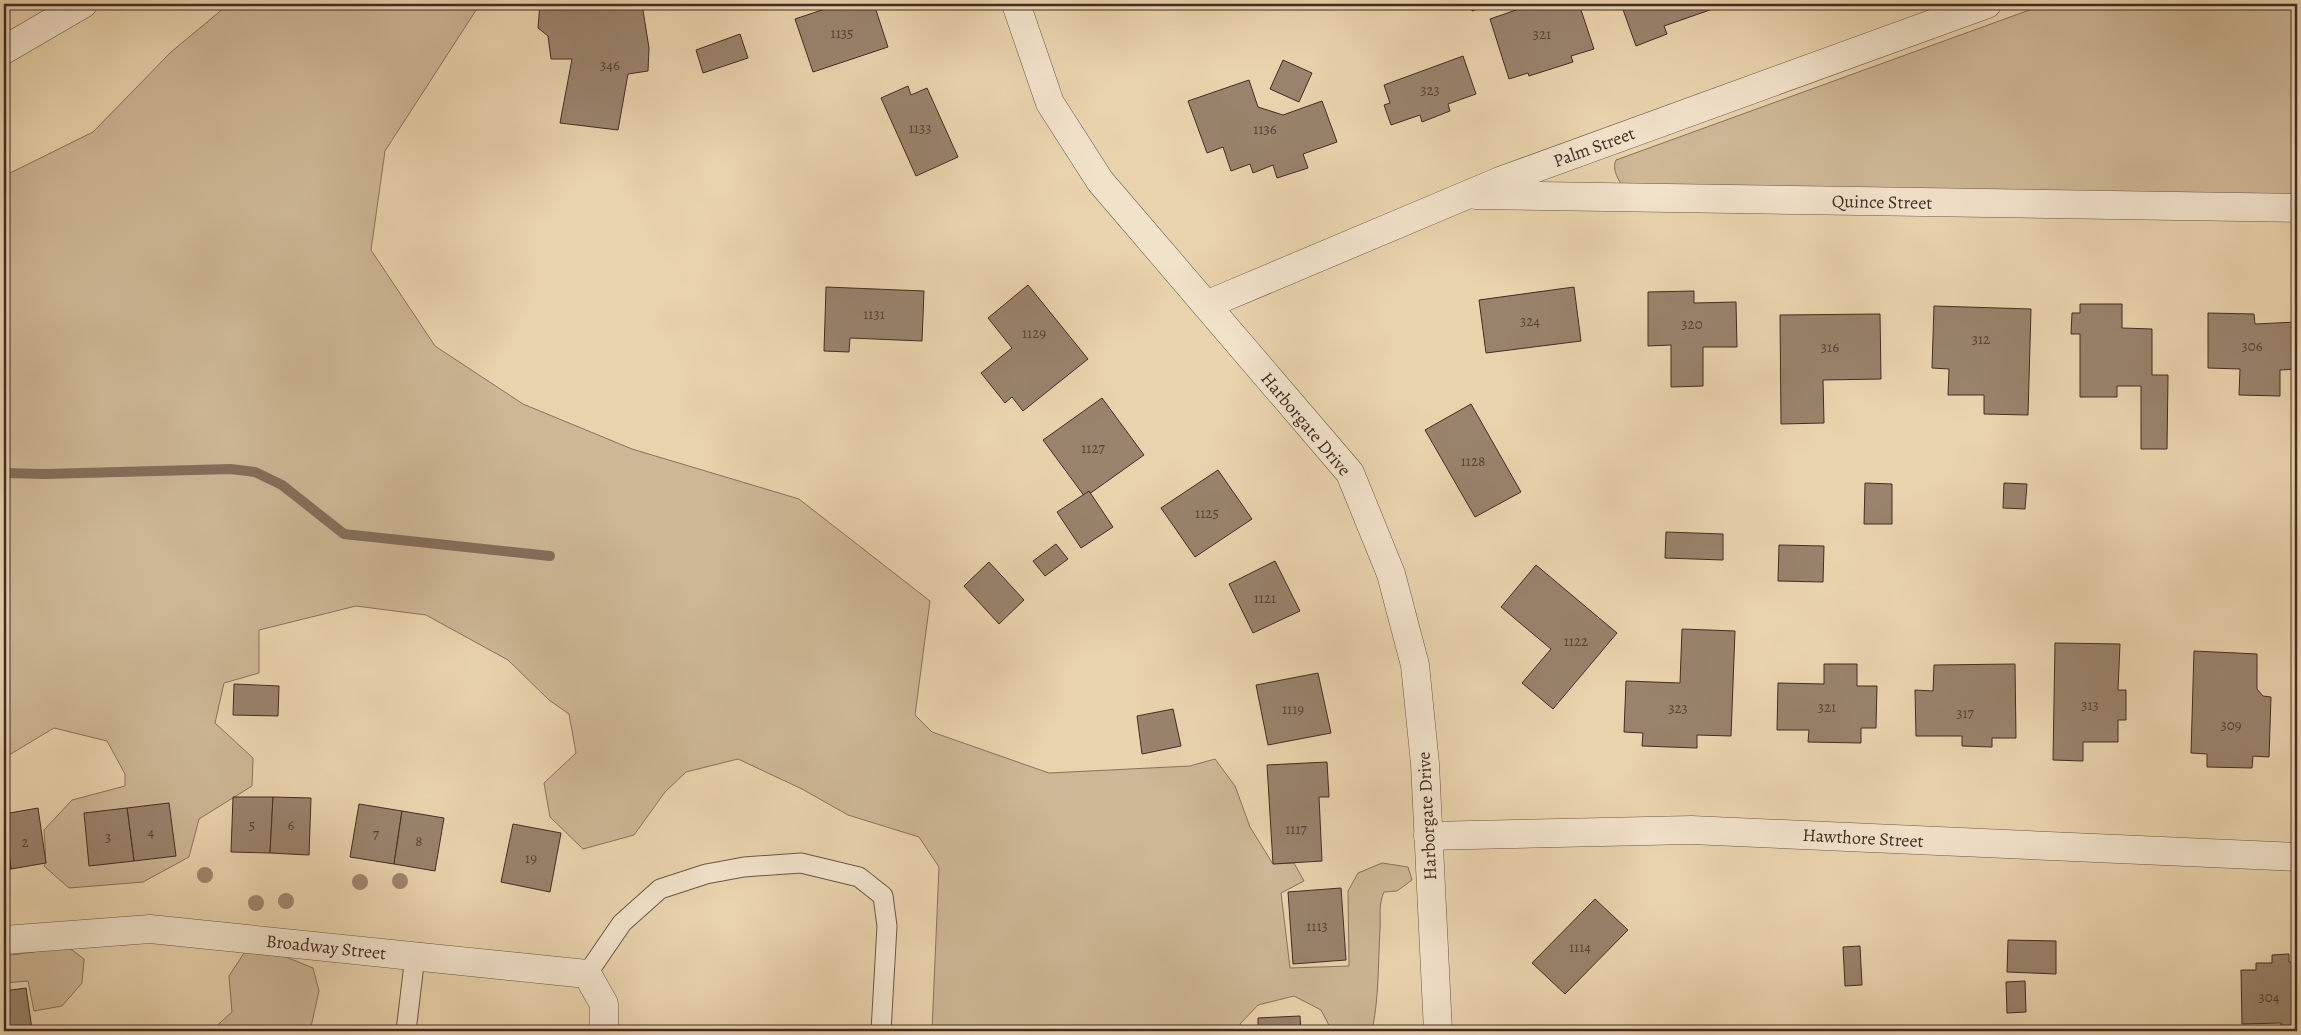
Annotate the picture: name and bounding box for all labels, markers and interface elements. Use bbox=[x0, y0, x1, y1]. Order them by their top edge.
house number: 1135 bbox=[831, 23, 853, 43]
house number: 321 bbox=[1533, 24, 1551, 44]
house number: 346 bbox=[600, 55, 620, 75]
house number: 323 bbox=[1420, 80, 1440, 100]
house number: 1133 bbox=[909, 118, 931, 138]
house number: 1136 bbox=[1253, 119, 1277, 139]
street label: Palm Street bbox=[1550, 121, 1638, 173]
street label: Quince Street bbox=[1832, 189, 1932, 215]
house number: 1131 bbox=[863, 304, 885, 324]
house number: 324 bbox=[1520, 311, 1540, 331]
house number: 320 bbox=[1681, 314, 1703, 334]
house number: 1129 bbox=[1022, 323, 1046, 343]
house number: 312 bbox=[1972, 329, 1990, 349]
house number: 306 bbox=[2241, 336, 2263, 356]
house number: 316 bbox=[1821, 337, 1839, 357]
street label: Harborgate Drive bbox=[1255, 367, 1357, 481]
house number: 1127 bbox=[1081, 438, 1106, 458]
house number: 1128 bbox=[1461, 451, 1485, 471]
house number: 1125 bbox=[1195, 503, 1219, 523]
house number: 1121 bbox=[1254, 588, 1276, 608]
house number: 1122 bbox=[1564, 631, 1588, 651]
house number: 313 bbox=[2081, 695, 2099, 715]
house number: 321 bbox=[1818, 697, 1836, 717]
house number: 323 bbox=[1668, 698, 1688, 718]
house number: 1119 bbox=[1282, 699, 1304, 719]
house number: 317 bbox=[1956, 703, 1975, 723]
house number: 309 bbox=[2220, 715, 2242, 735]
street label: Harborgate Drive bbox=[1412, 751, 1442, 881]
house number: 5 bbox=[249, 815, 255, 835]
house number: 6 bbox=[288, 815, 295, 835]
house number: 1117 bbox=[1285, 819, 1308, 839]
house number: 4 bbox=[148, 822, 155, 842]
street label: Hawthore Street bbox=[1802, 823, 1924, 853]
house number: 7 bbox=[373, 824, 380, 844]
house number: 3 bbox=[105, 827, 111, 847]
house number: 8 bbox=[415, 831, 423, 851]
house number: 2 bbox=[21, 832, 29, 852]
house number: 19 bbox=[525, 848, 537, 868]
house number: 1113 bbox=[1306, 916, 1328, 936]
street label: Broadway Street bbox=[265, 929, 387, 965]
house number: 1114 bbox=[1569, 937, 1591, 957]
house number: 304 bbox=[2258, 987, 2280, 1007]

